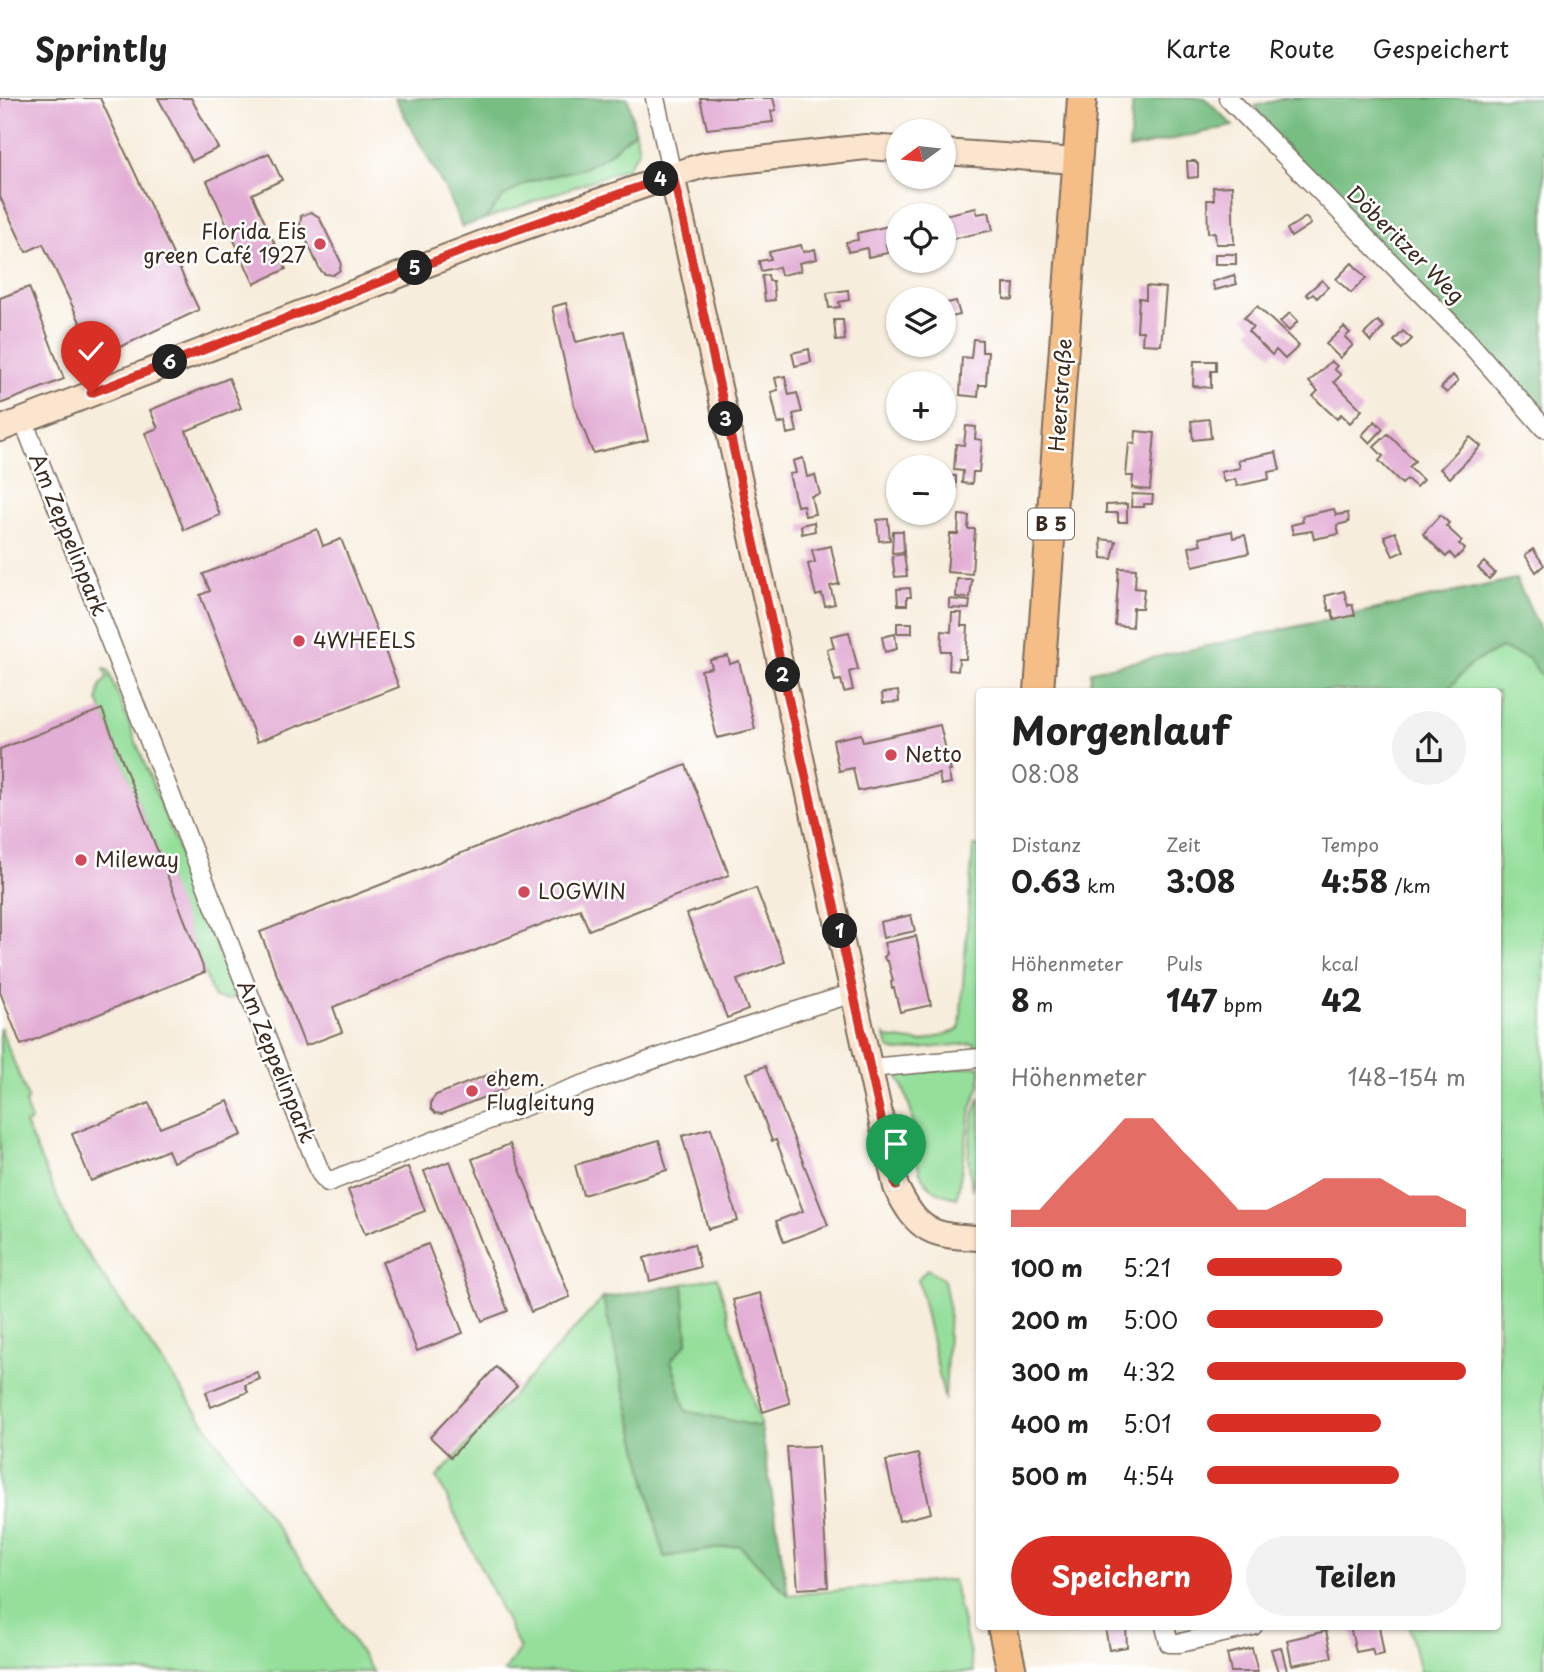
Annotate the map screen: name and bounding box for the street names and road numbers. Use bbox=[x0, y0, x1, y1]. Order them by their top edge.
street label: Döberitzer Weg bbox=[1340, 177, 1473, 310]
street label: Heerstraße bbox=[1039, 337, 1079, 453]
street label: Am Zeppelinpark bbox=[23, 448, 117, 621]
road number: B 5 bbox=[1028, 508, 1074, 540]
street label: Am Zeppelinpark bbox=[231, 975, 325, 1148]

